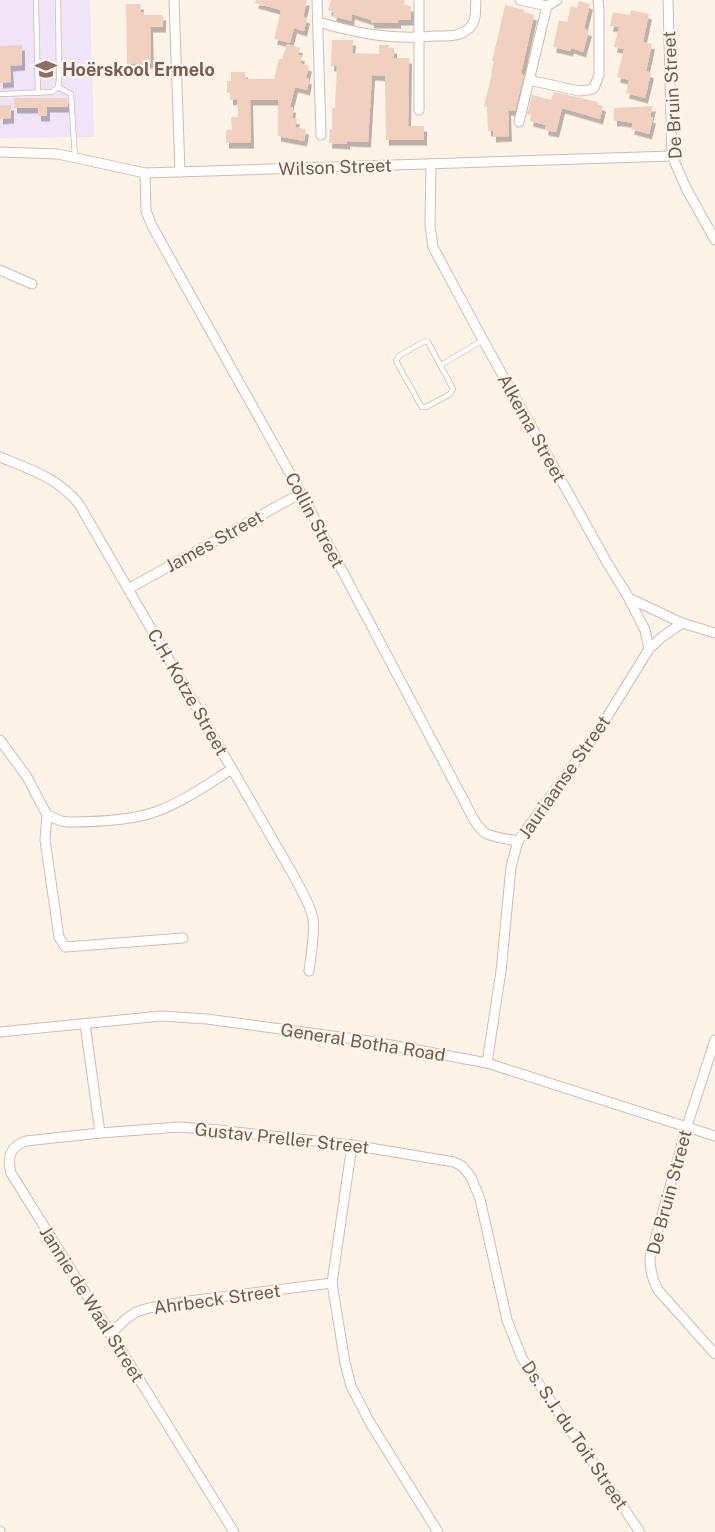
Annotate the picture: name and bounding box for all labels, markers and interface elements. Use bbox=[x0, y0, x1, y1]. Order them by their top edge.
street label: De Bruin Street bbox=[658, 30, 686, 160]
school or university icon: Hoërskool Ermelo bbox=[33, 56, 59, 82]
place label: Hoërskool Ermelo bbox=[62, 59, 215, 80]
street label: Wilson Street bbox=[278, 155, 392, 179]
street label: Alkema Street bbox=[494, 370, 570, 486]
street label: Collin Street bbox=[281, 469, 349, 571]
street label: James Street bbox=[161, 505, 267, 577]
street label: C.H. Kotze Street bbox=[143, 625, 233, 759]
street label: Jauriaanse Street bbox=[514, 711, 614, 843]
street label: General Botha Road bbox=[279, 1019, 447, 1065]
street label: Gustav Preller Street bbox=[194, 1118, 370, 1158]
street label: De Bruin Street bbox=[642, 1127, 696, 1257]
street label: Jannie de Waal Street bbox=[35, 1222, 149, 1386]
street label: Ahrbeck Street bbox=[152, 1280, 282, 1318]
street label: Ds. S.J. du Toit Street bbox=[518, 1357, 632, 1513]

